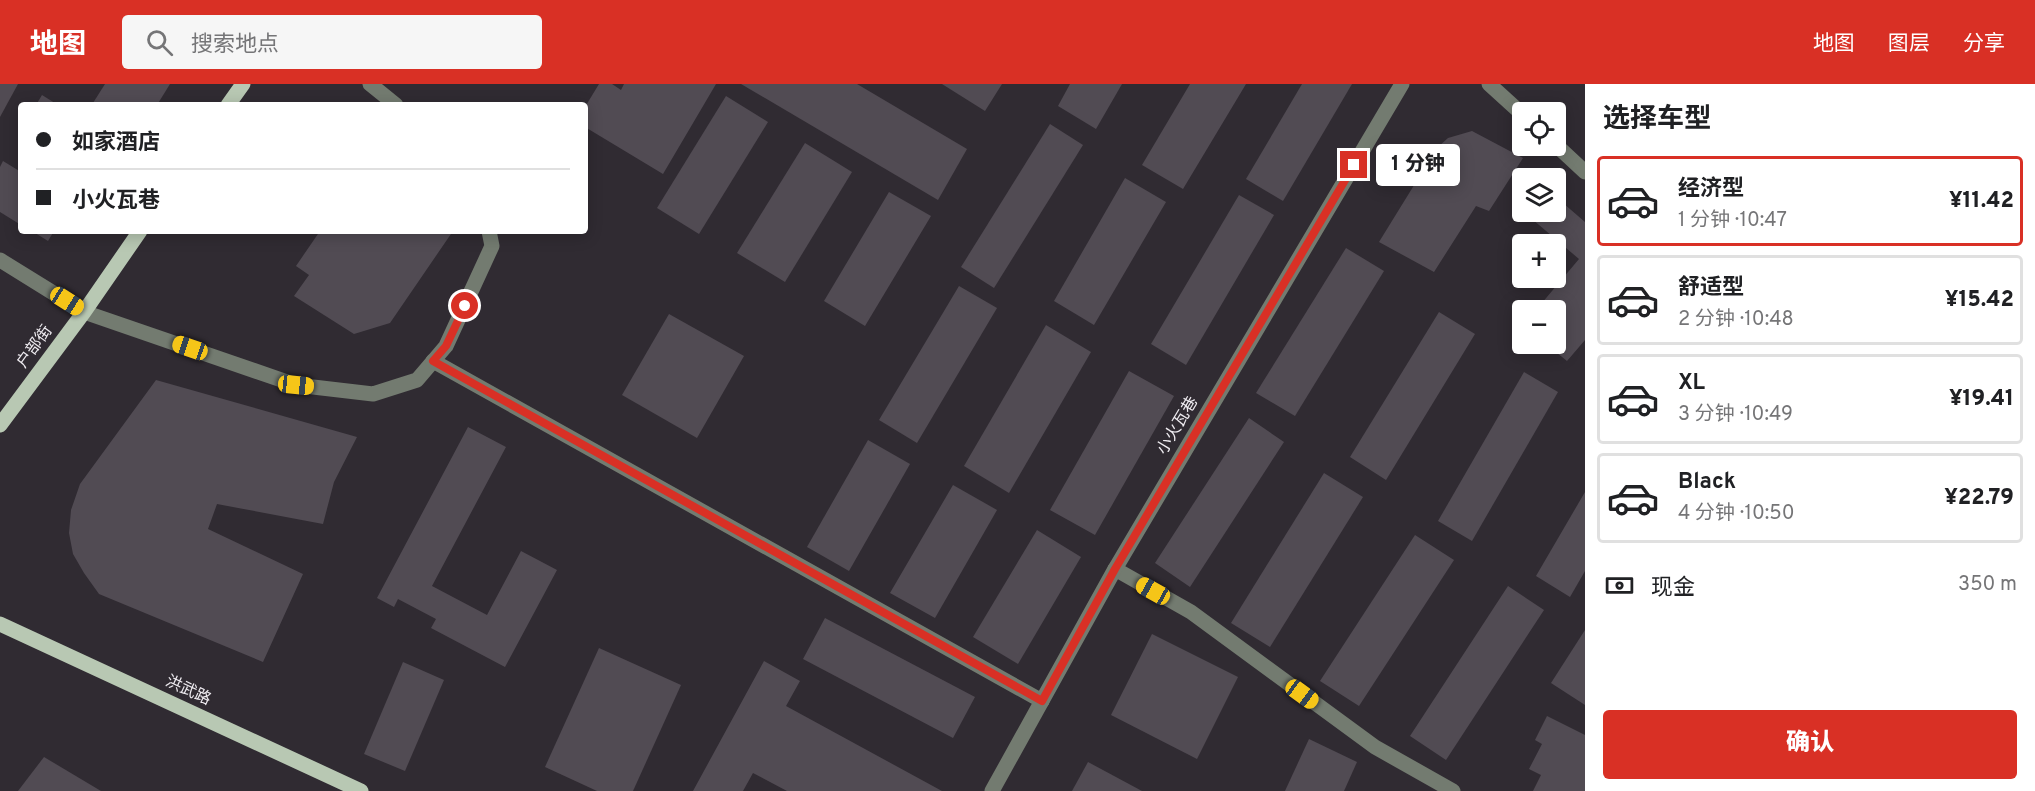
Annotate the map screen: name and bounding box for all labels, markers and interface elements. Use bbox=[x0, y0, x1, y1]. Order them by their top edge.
search box bbox=[122, 15, 542, 69]
icon: search bbox=[143, 26, 176, 59]
text: 地图 bbox=[30, 28, 86, 64]
text: 地图 bbox=[1813, 31, 1855, 58]
text: 图层 bbox=[1888, 31, 1930, 58]
text: 分享 bbox=[1963, 31, 2005, 58]
text: 搜索地点 bbox=[191, 32, 279, 59]
map controls bbox=[1512, 102, 1566, 354]
button: locate bbox=[1512, 102, 1566, 156]
text: 选择车型 bbox=[1603, 103, 1711, 137]
text: 如家酒店 bbox=[72, 130, 160, 157]
callout: 1 分钟 bbox=[1375, 144, 1459, 186]
route end bbox=[1340, 151, 1367, 178]
text: 1 分钟 bbox=[1391, 152, 1445, 178]
button: layers bbox=[1512, 168, 1566, 222]
icon: car bbox=[1606, 174, 1660, 228]
text: 经济型 bbox=[1678, 176, 1744, 203]
text: 小火瓦巷 bbox=[72, 188, 160, 215]
text: ¥11.42 bbox=[1949, 188, 2014, 215]
text: 1 分钟 · 10:47 bbox=[1678, 208, 1787, 234]
button: + bbox=[1512, 234, 1566, 288]
icon: car bbox=[1606, 273, 1660, 327]
text: 舒适型 bbox=[1678, 275, 1744, 302]
car bbox=[47, 284, 87, 318]
text: ¥15.42 bbox=[1945, 287, 2014, 314]
route start bbox=[451, 292, 478, 319]
button: − bbox=[1512, 300, 1566, 354]
text: 2 分钟 · 10:48 bbox=[1678, 307, 1794, 333]
street label: 户部街 bbox=[13, 322, 57, 372]
car bbox=[170, 334, 210, 362]
text: XL bbox=[1678, 370, 1705, 397]
icon: car bbox=[1606, 372, 1660, 426]
car bbox=[277, 374, 315, 396]
text: ¥19.41 bbox=[1949, 386, 2014, 413]
street label: 小火瓦巷 bbox=[1153, 393, 1203, 459]
text: 3 分钟 · 10:49 bbox=[1678, 402, 1793, 428]
text: Black bbox=[1678, 469, 1736, 496]
icon: car bbox=[1606, 471, 1660, 525]
text: ¥22.79 bbox=[1944, 485, 2014, 512]
text: 4 分钟 · 10:50 bbox=[1678, 501, 1795, 527]
icon: cash bbox=[1603, 569, 1636, 602]
text: 350 m bbox=[1958, 572, 2017, 598]
car bbox=[1133, 574, 1173, 608]
text: 现金 bbox=[1651, 575, 1695, 602]
street label: 洪武路 bbox=[162, 672, 214, 710]
car bbox=[1282, 676, 1322, 712]
button: 确认 bbox=[1603, 710, 2017, 779]

